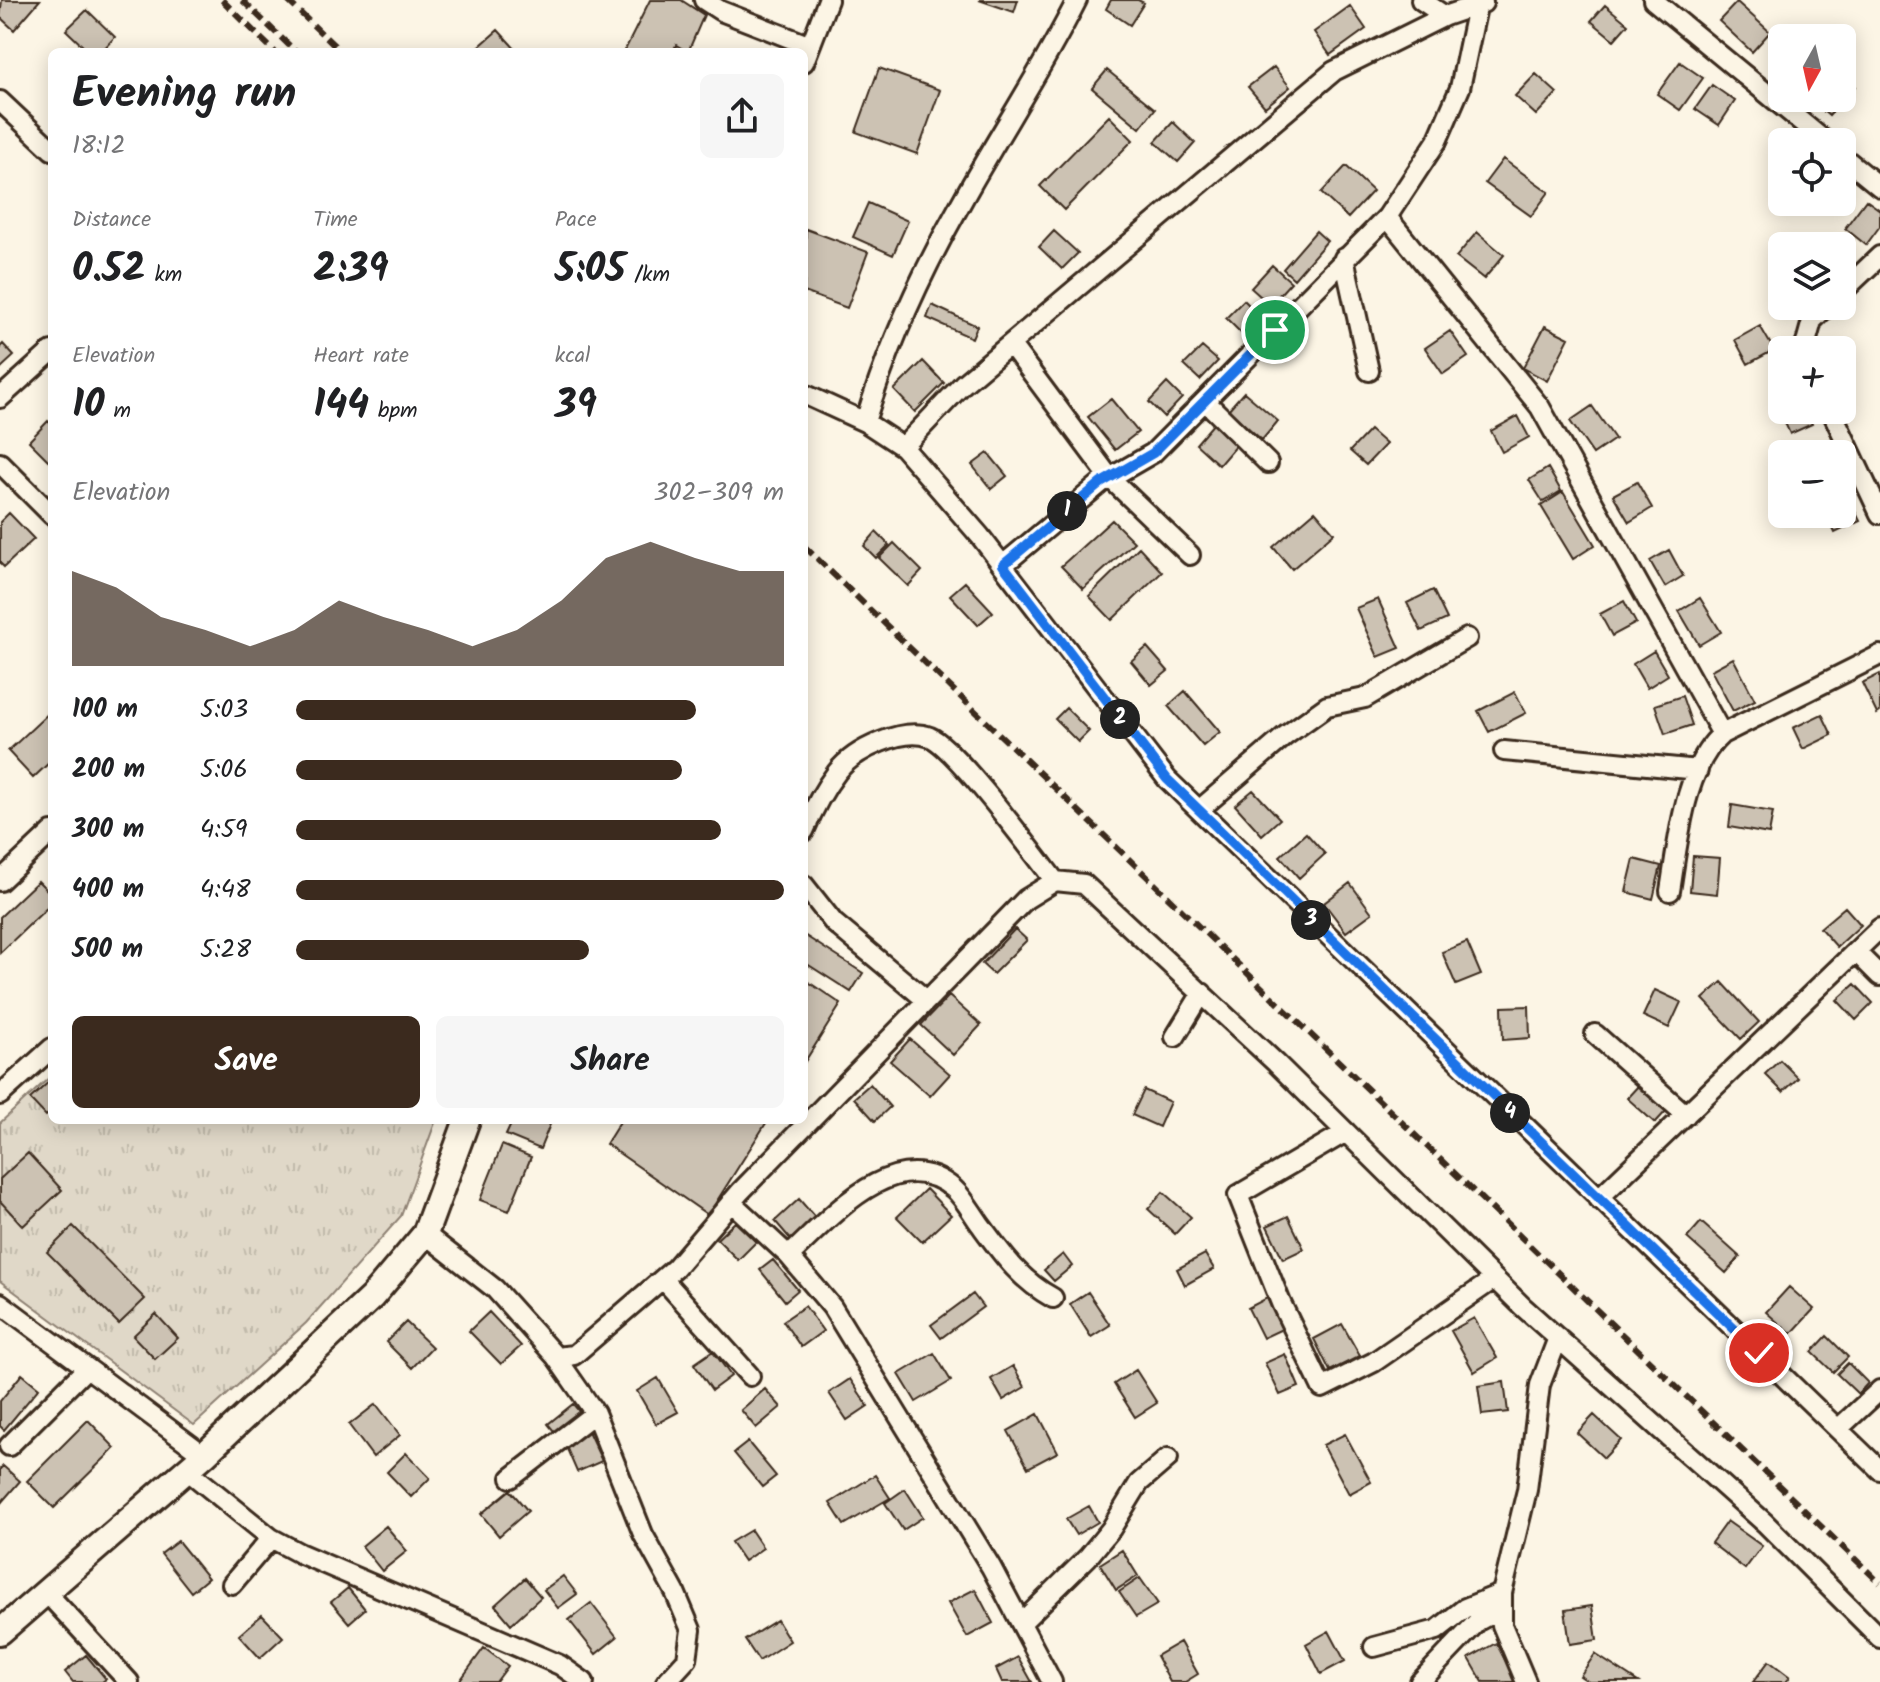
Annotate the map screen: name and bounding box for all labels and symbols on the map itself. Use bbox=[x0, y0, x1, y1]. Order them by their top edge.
north arrow bbox=[1768, 24, 1856, 112]
pin bbox=[1241, 296, 1309, 364]
pin: 1 bbox=[1047, 491, 1087, 531]
pin: 2 bbox=[1100, 699, 1140, 739]
pin: 3 bbox=[1291, 900, 1331, 940]
pin: 4 bbox=[1490, 1093, 1530, 1133]
pin bbox=[1725, 1319, 1793, 1387]

